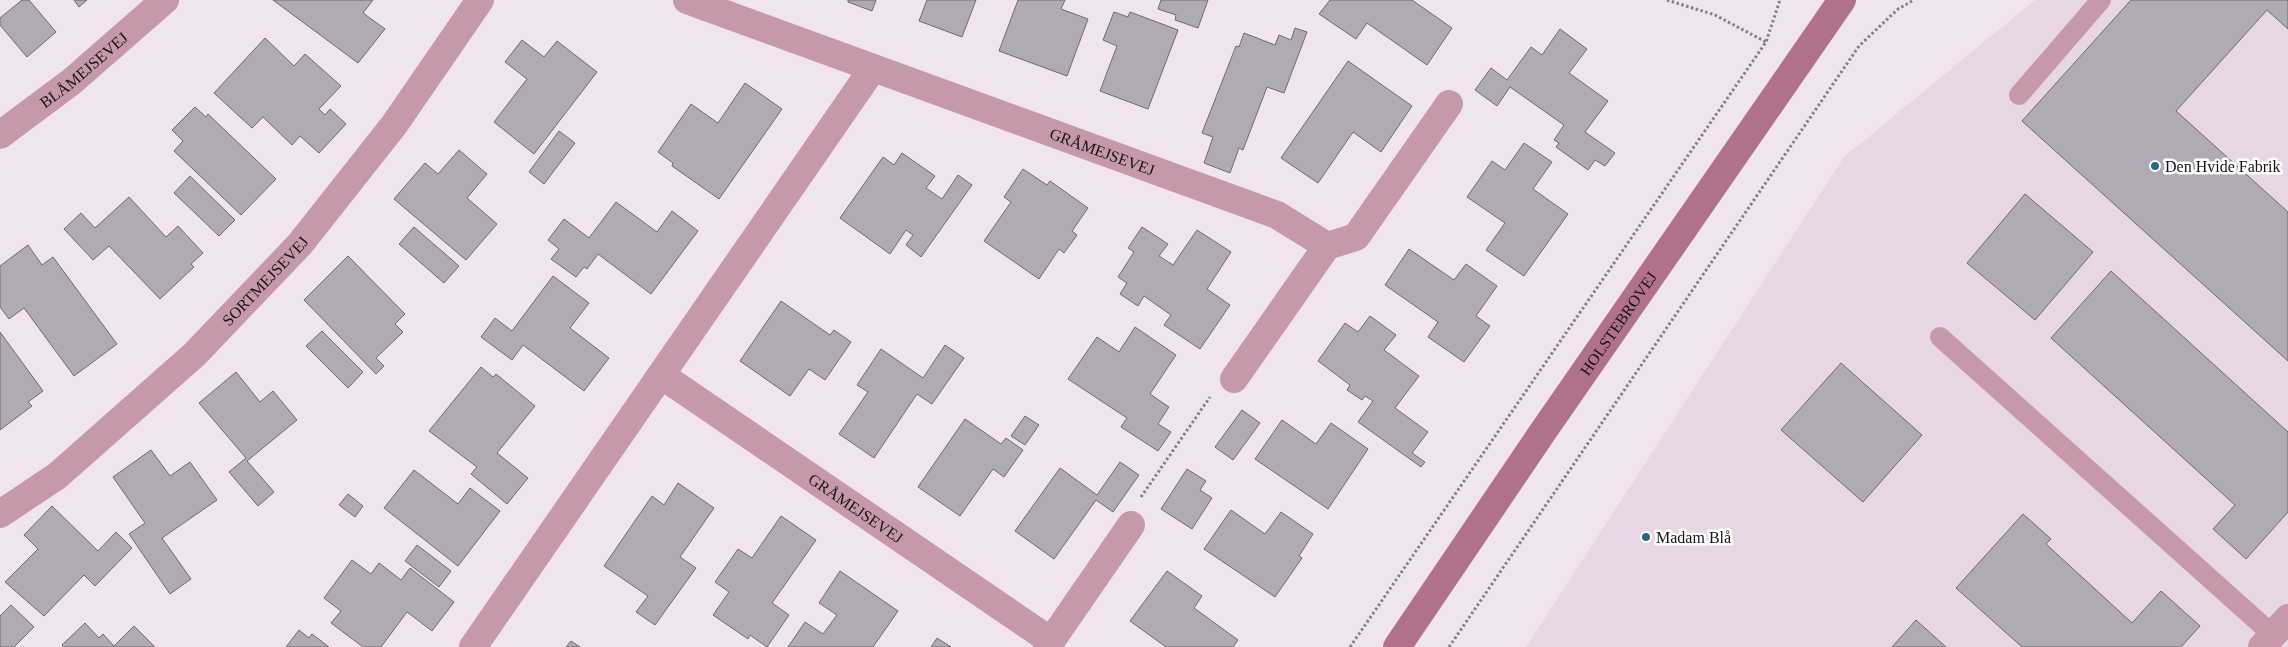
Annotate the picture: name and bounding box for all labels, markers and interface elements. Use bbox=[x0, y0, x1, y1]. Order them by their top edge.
street label: BLÅMEJSEVEJ bbox=[36, 28, 131, 111]
street label: GRÅMEJSEVEJ bbox=[1048, 124, 1157, 178]
place label: Den Hvide Fabrik bbox=[2165, 158, 2281, 175]
marker: Den Hvide Fabrik bbox=[2149, 160, 2161, 172]
street label: SORTMEJSEVEJ bbox=[219, 233, 311, 329]
street label: HOLSTEBROVEJ bbox=[1576, 268, 1660, 378]
street label: GRÅMEJSEVEJ bbox=[806, 470, 906, 546]
place label: Madam Blå bbox=[1656, 529, 1731, 546]
marker: Madam Blå bbox=[1640, 531, 1652, 543]

